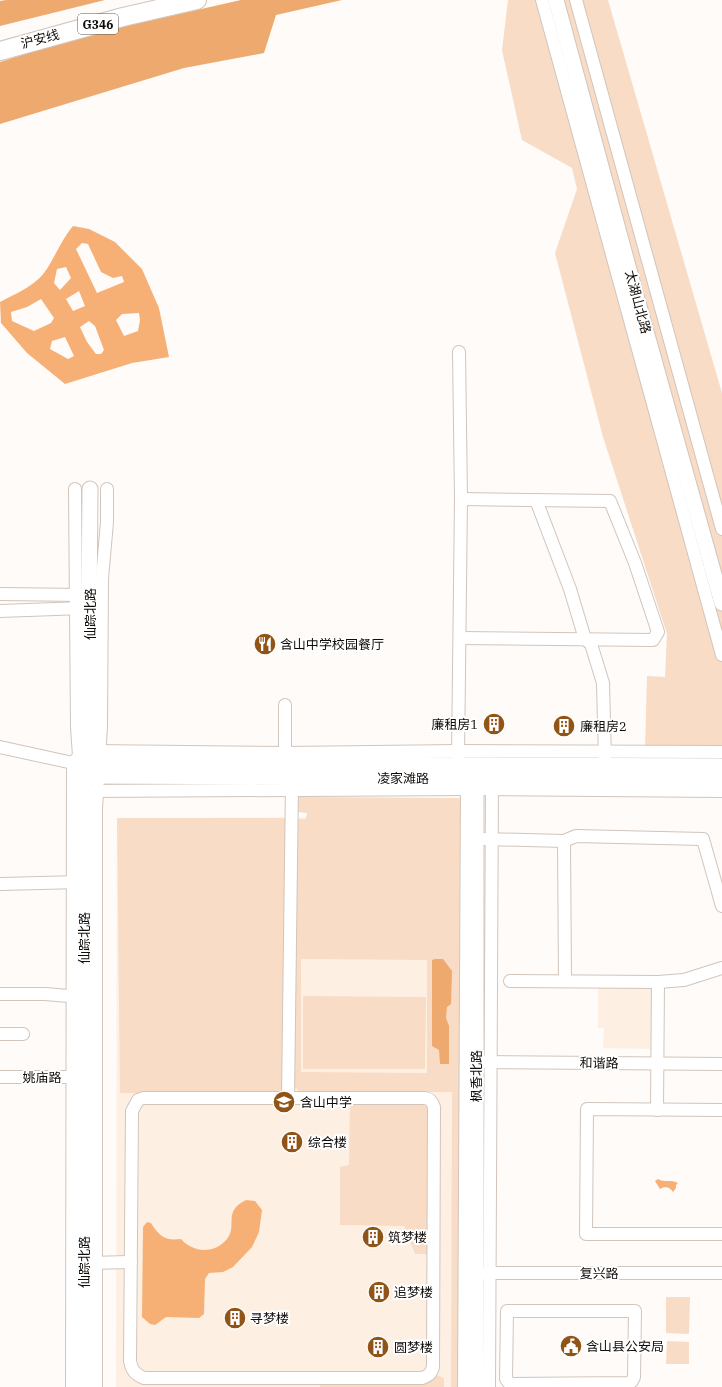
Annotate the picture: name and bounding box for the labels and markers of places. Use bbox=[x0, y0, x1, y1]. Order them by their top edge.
restaurant icon: 含山中学校园餐厅 bbox=[252, 631, 278, 657]
place label: 含山中学校园餐厅 bbox=[280, 636, 384, 653]
building icon: 廉租房1 bbox=[481, 711, 507, 737]
building icon: 廉租房2 bbox=[551, 713, 577, 739]
place label: 廉租房1 bbox=[431, 716, 478, 733]
place label: 廉租房2 bbox=[580, 718, 627, 735]
school or university icon: 含山中学 bbox=[271, 1089, 297, 1115]
place label: 含山中学 bbox=[300, 1094, 352, 1111]
building icon: 综合楼 bbox=[279, 1129, 305, 1155]
place label: 综合楼 bbox=[308, 1134, 347, 1151]
building icon: 筑梦楼 bbox=[360, 1224, 386, 1250]
place label: 筑梦楼 bbox=[388, 1229, 427, 1246]
building icon: 追梦楼 bbox=[366, 1279, 392, 1305]
place label: 追梦楼 bbox=[394, 1284, 433, 1301]
building icon: 寻梦楼 bbox=[222, 1305, 248, 1331]
place label: 寻梦楼 bbox=[250, 1310, 289, 1327]
public building icon: 含山县公安局 bbox=[558, 1333, 584, 1359]
building icon: 圆梦楼 bbox=[365, 1334, 391, 1360]
place label: 含山县公安局 bbox=[586, 1338, 664, 1355]
place label: 圆梦楼 bbox=[394, 1339, 433, 1356]

